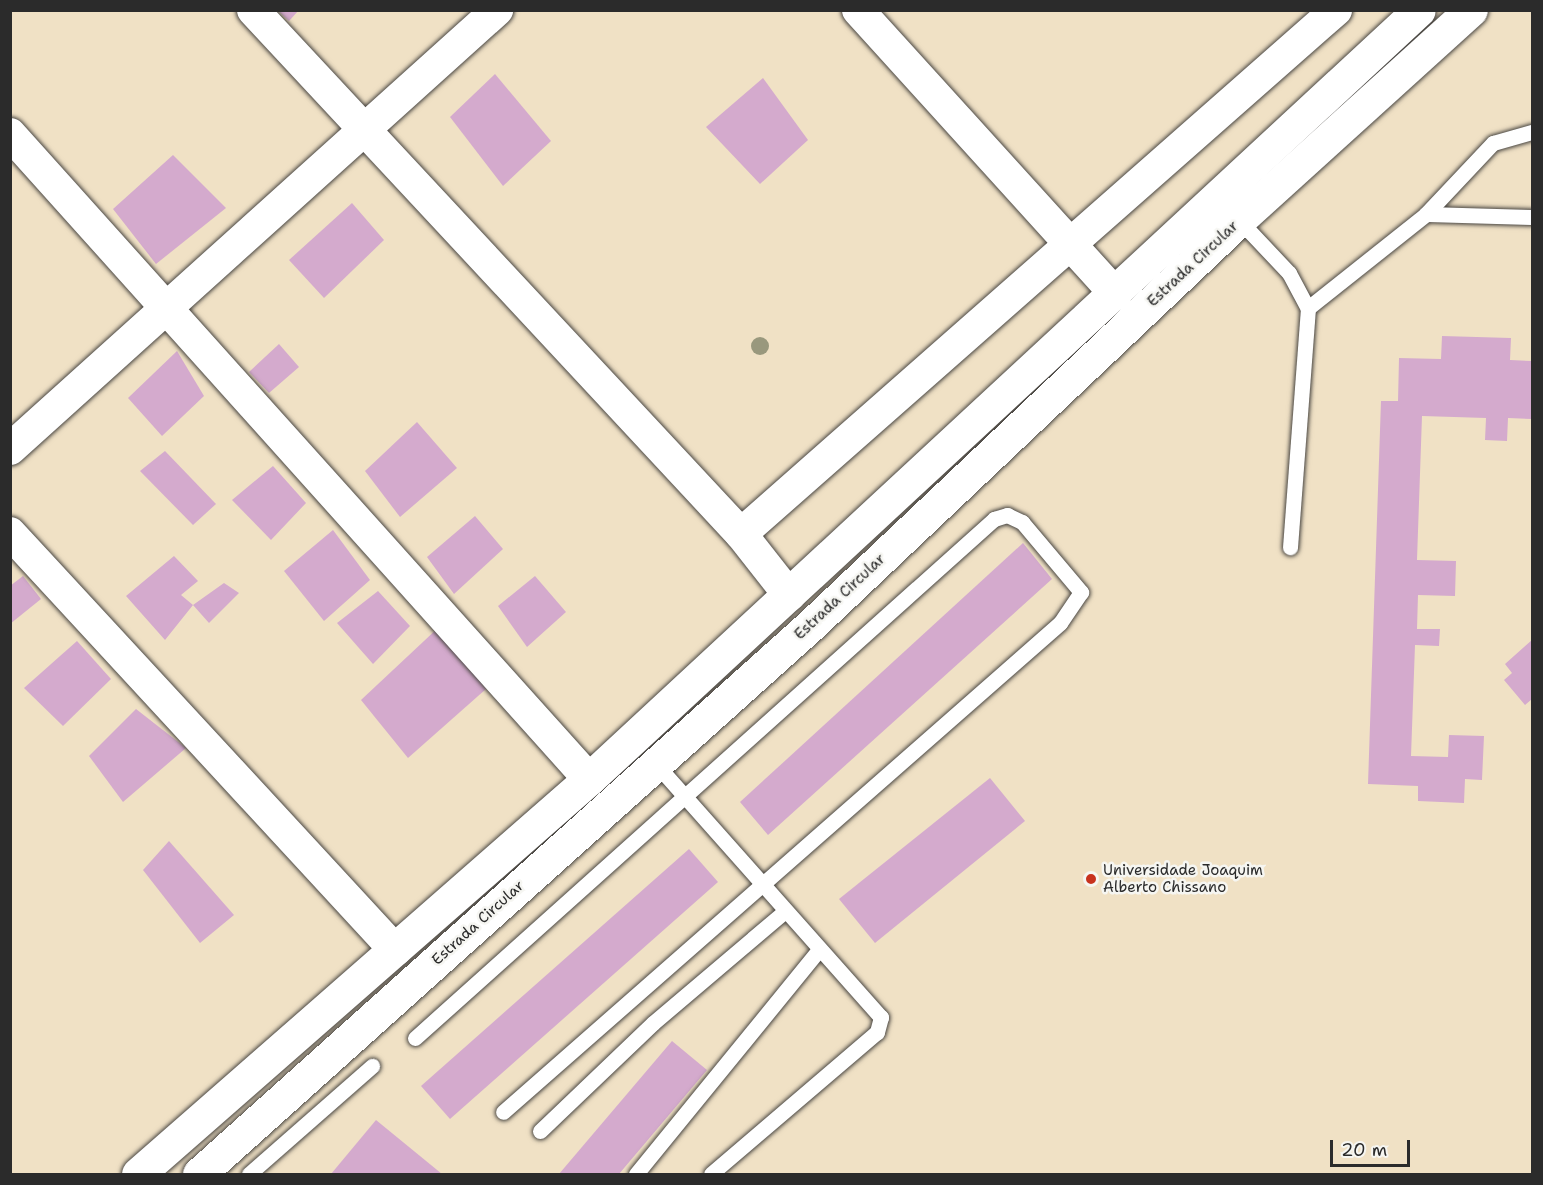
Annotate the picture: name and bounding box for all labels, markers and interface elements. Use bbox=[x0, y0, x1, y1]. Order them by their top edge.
street label: Estrada Circular bbox=[1144, 217, 1242, 311]
street label: Estrada Circular bbox=[791, 550, 889, 644]
place label: Universidade Joaquim Alberto Chissano bbox=[1103, 861, 1263, 896]
marker: Universidade Joaquim Alberto Chissano bbox=[1084, 872, 1098, 886]
street label: Estrada Circular bbox=[428, 877, 528, 969]
scale bar bbox=[1333, 1128, 1412, 1166]
text: 20 m bbox=[1341, 1138, 1387, 1162]

